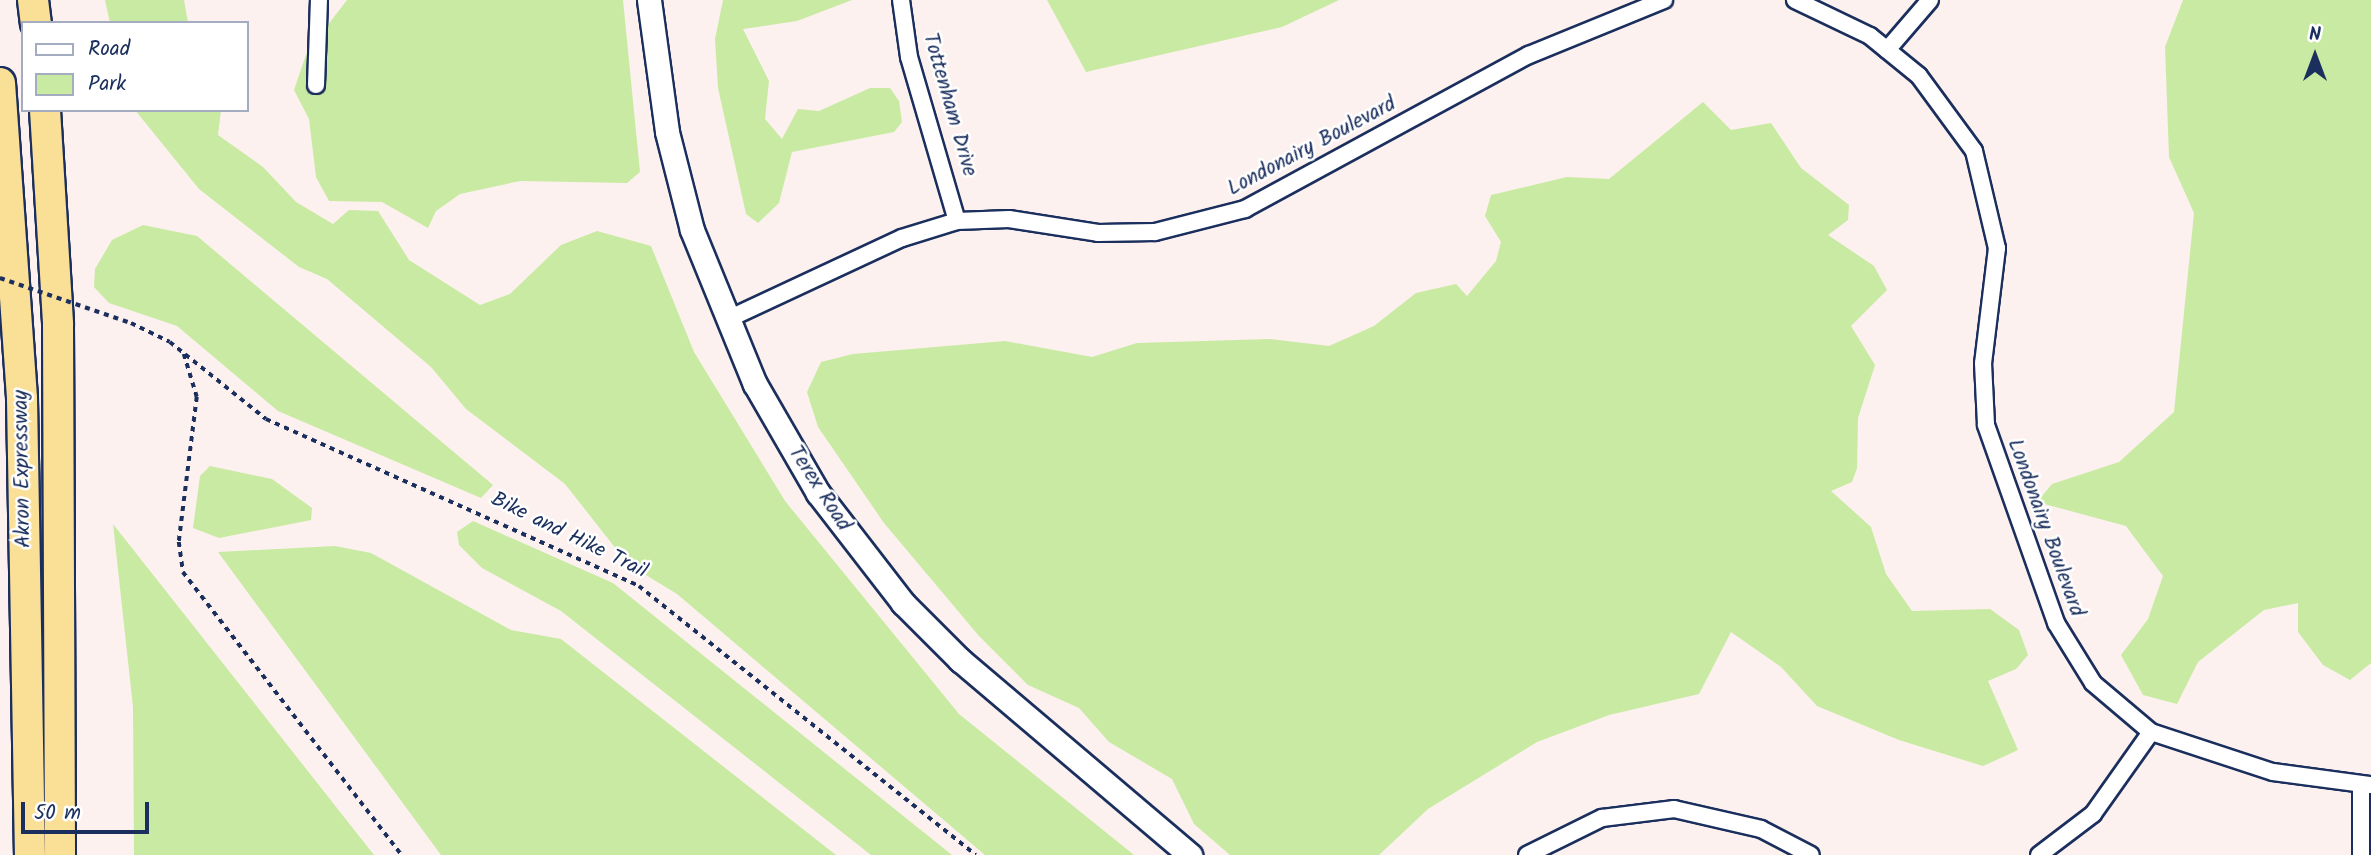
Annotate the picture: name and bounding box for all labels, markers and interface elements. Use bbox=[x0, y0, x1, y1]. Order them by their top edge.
text: N bbox=[2309, 20, 2321, 50]
legend bbox=[21, 21, 248, 112]
north arrow bbox=[2280, 21, 2350, 91]
street label: Tottenham Drive bbox=[917, 31, 981, 179]
text: Road bbox=[88, 33, 130, 66]
text: Park bbox=[88, 68, 126, 101]
street label: Londonairy Boulevard bbox=[1223, 92, 1401, 202]
street label: Akron Expressway bbox=[9, 390, 37, 548]
street label: Londonairy Boulevard bbox=[2001, 436, 2089, 620]
street label: Terex Road bbox=[782, 442, 856, 536]
street label: Bike and Hike Trail bbox=[487, 487, 651, 585]
scale bar bbox=[24, 788, 152, 832]
text: 50 m bbox=[34, 797, 81, 830]

